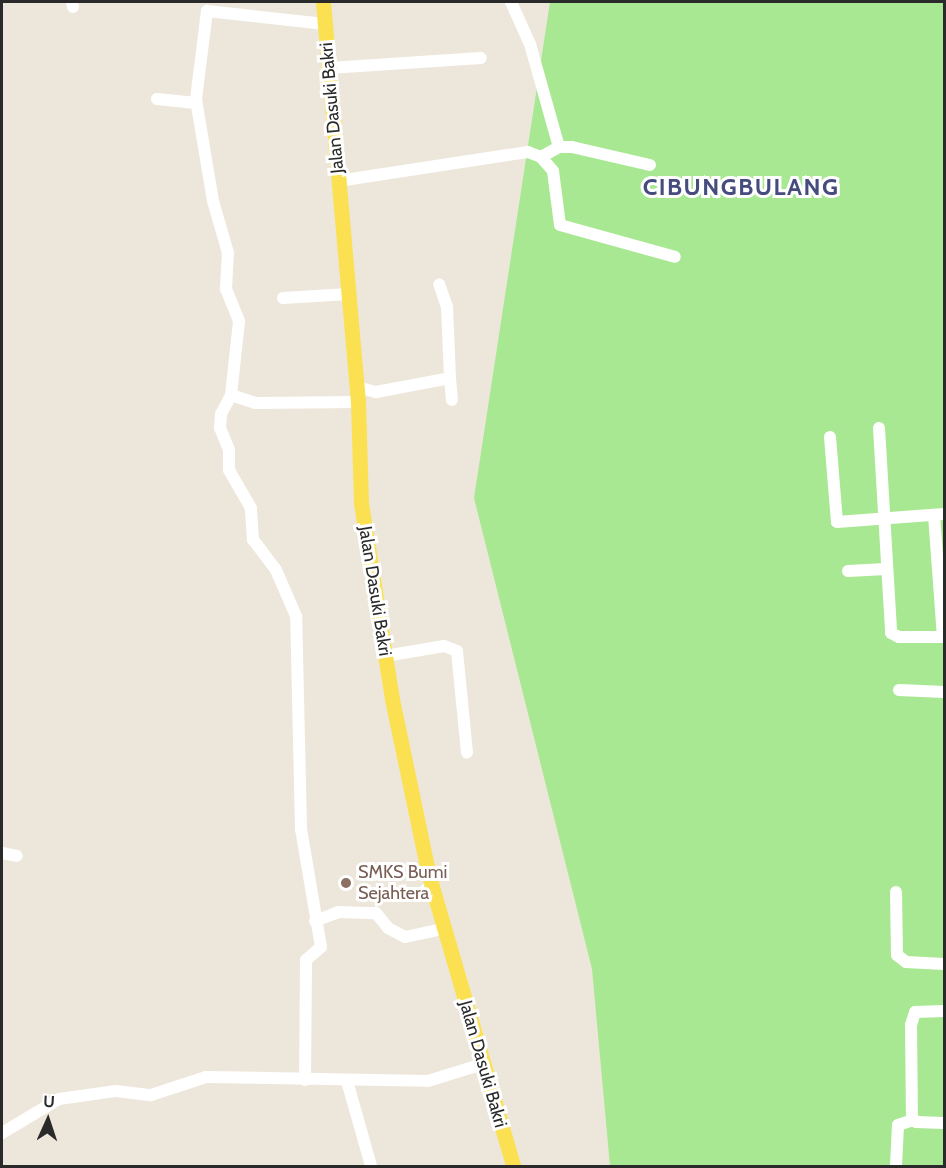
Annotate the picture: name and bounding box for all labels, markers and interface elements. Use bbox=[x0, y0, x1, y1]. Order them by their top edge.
street label: Jalan Dasuki Bakri bbox=[316, 42, 348, 174]
district label: CIBUNGBULANG bbox=[643, 173, 839, 201]
street label: Jalan Dasuki Bakri bbox=[354, 524, 396, 658]
place label: SMKS Bumi Sejahtera bbox=[358, 862, 447, 904]
marker: SMKS Bumi Sejahtera bbox=[339, 876, 353, 890]
street label: Jalan Dasuki Bakri bbox=[455, 998, 511, 1130]
north arrow bbox=[18, 1090, 78, 1150]
text: U bbox=[43, 1092, 55, 1111]

